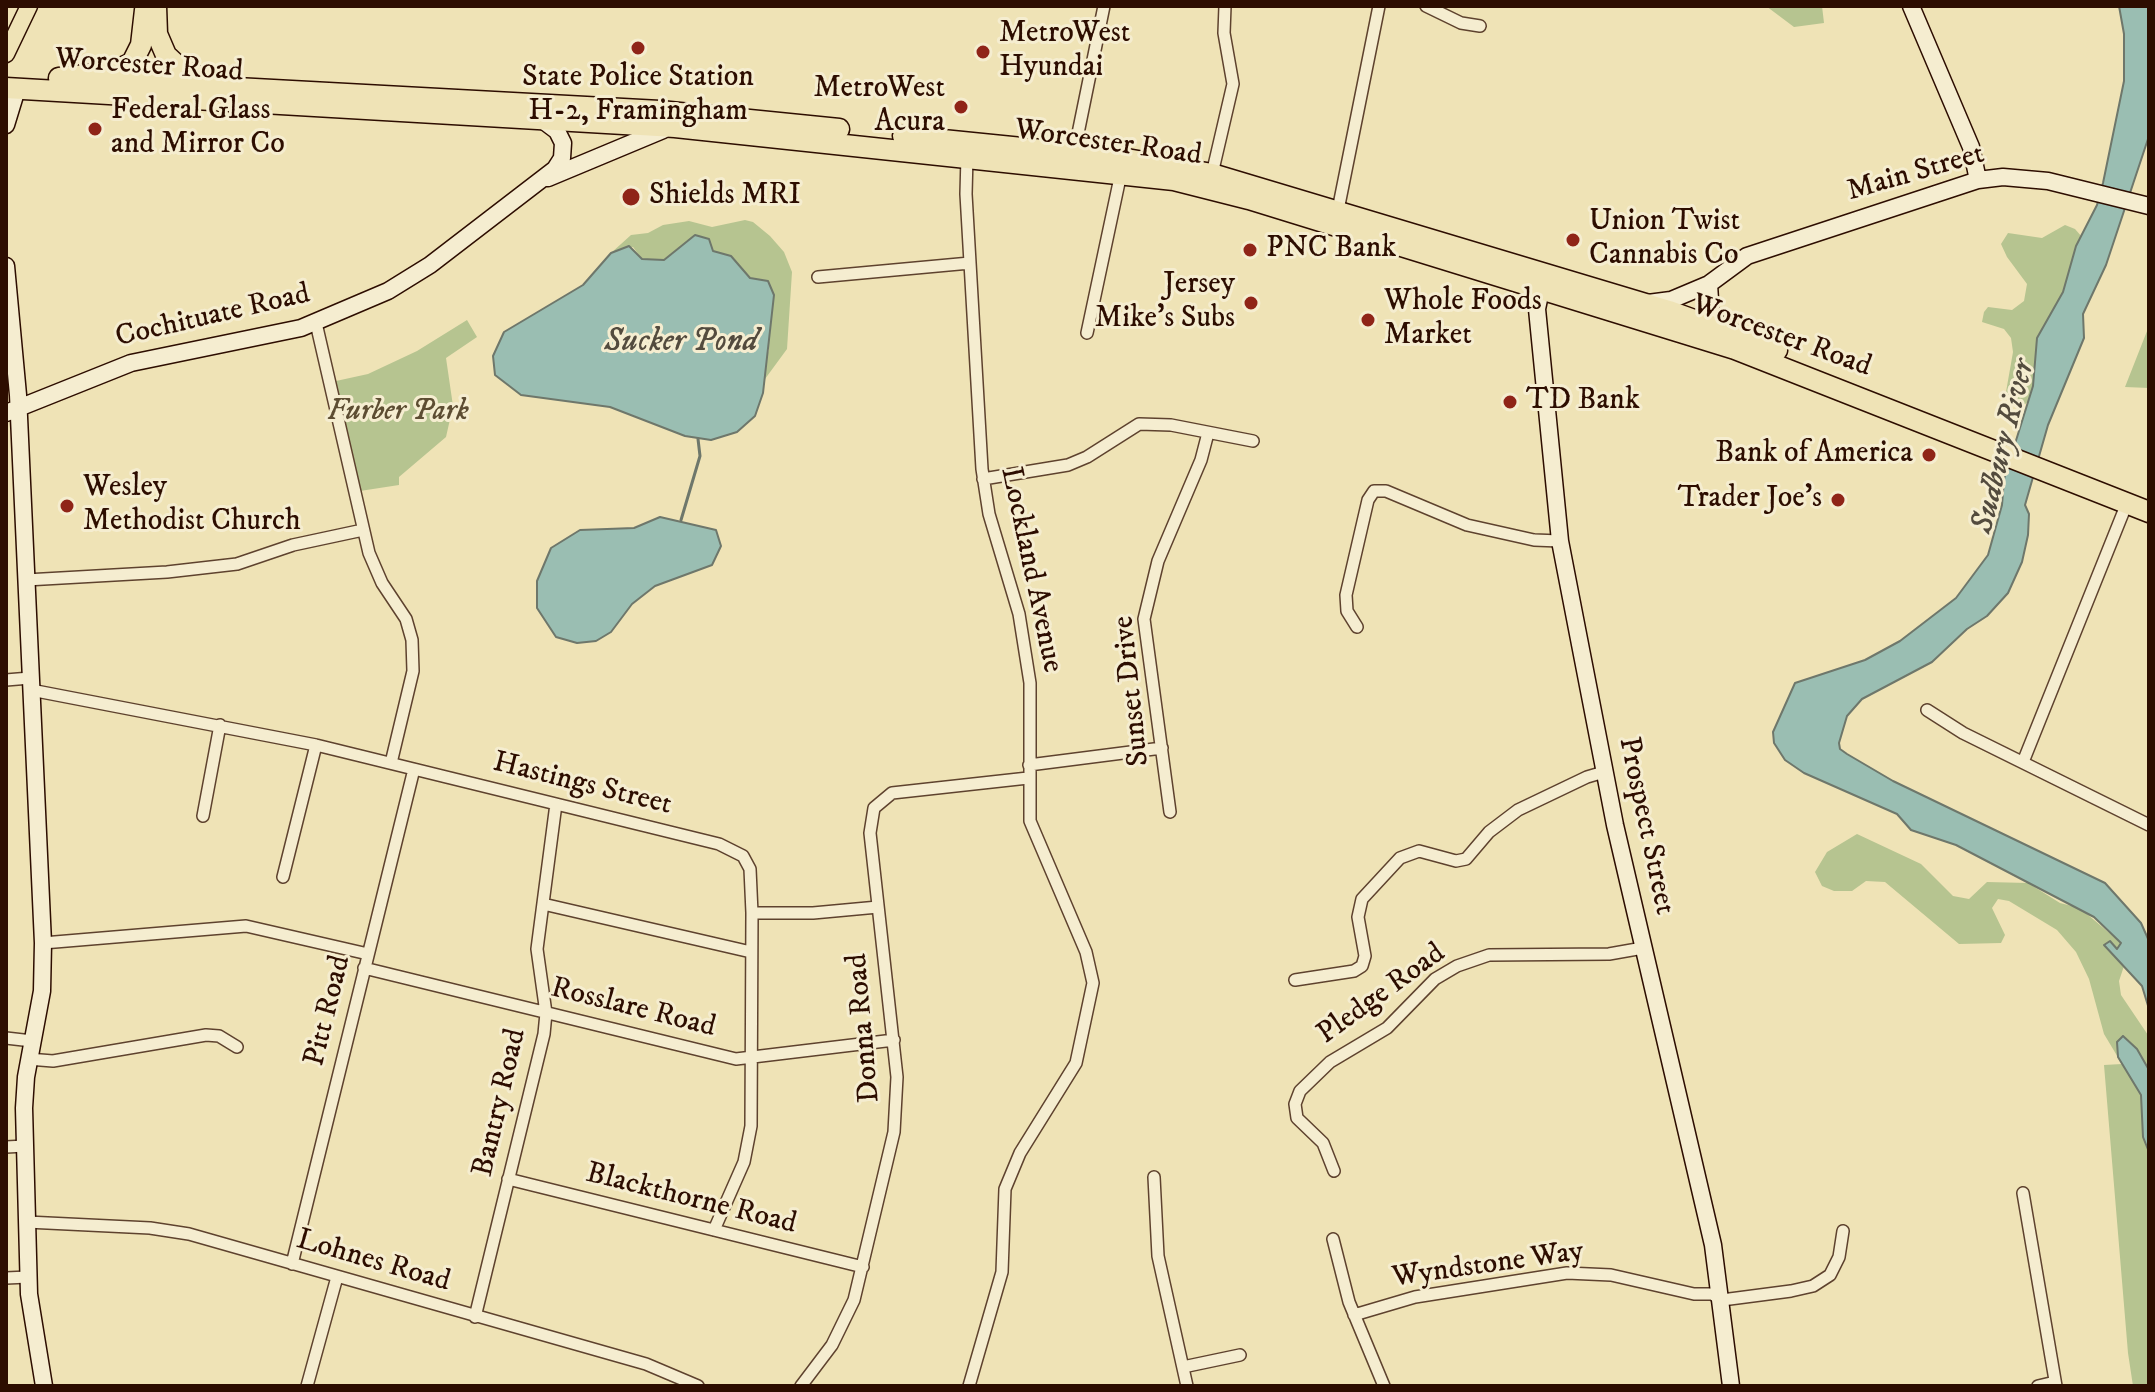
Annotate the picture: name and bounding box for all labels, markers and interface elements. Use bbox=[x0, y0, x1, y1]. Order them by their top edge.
place label: MetroWest Hyundai bbox=[999, 17, 1130, 88]
marker: State Police Station H-2, Framingham bbox=[629, 39, 647, 57]
street label: Worcester Road bbox=[54, 42, 244, 92]
marker: MetroWest Hyundai bbox=[974, 43, 992, 61]
place label: State Police Station H-2, Framingham bbox=[522, 61, 754, 132]
place label: MetroWest Acura bbox=[814, 72, 945, 142]
place label: Federal Glass and Mirror Co bbox=[111, 94, 285, 164]
marker: MetroWest Acura bbox=[952, 98, 970, 116]
street label: Worcester Road bbox=[1012, 113, 1204, 175]
marker: Federal Glass and Mirror Co bbox=[86, 120, 104, 138]
street label: Main Street bbox=[1843, 137, 1989, 211]
place label: Shields MRI bbox=[649, 179, 801, 215]
marker: Shields MRI bbox=[620, 186, 642, 208]
place label: Union Twist Cannabis Co bbox=[1589, 205, 1740, 276]
marker: Union Twist Cannabis Co bbox=[1564, 231, 1582, 249]
place label: PNC Bank bbox=[1266, 232, 1396, 268]
marker: PNC Bank bbox=[1241, 241, 1259, 259]
place label: Jersey Mike's Subs bbox=[1095, 268, 1235, 338]
street label: Cochituate Road bbox=[112, 277, 314, 357]
place label: Whole Foods Market bbox=[1384, 285, 1542, 356]
street label: Worcester Road bbox=[1686, 288, 1876, 386]
marker: Jersey Mike's Subs bbox=[1242, 294, 1260, 312]
marker: Whole Foods Market bbox=[1359, 311, 1377, 329]
water label: Sucker Pond bbox=[604, 324, 758, 362]
water label: Sudbury River bbox=[1965, 356, 2045, 538]
place label: TD Bank bbox=[1526, 384, 1640, 420]
marker: TD Bank bbox=[1501, 393, 1519, 411]
park label: Furber Park bbox=[327, 395, 469, 431]
place label: Bank of America bbox=[1715, 437, 1913, 473]
marker: Bank of America bbox=[1920, 446, 1938, 464]
street label: Lockland Avenue bbox=[991, 464, 1069, 676]
place label: Wesley Methodist Church bbox=[83, 471, 301, 542]
place label: Trader Joe's bbox=[1678, 482, 1822, 518]
marker: Trader Joe's bbox=[1829, 491, 1847, 509]
marker: Wesley Methodist Church bbox=[58, 497, 76, 515]
street label: Sunset Drive bbox=[1107, 614, 1159, 768]
street label: Prospect Street bbox=[1609, 734, 1681, 918]
street label: Hastings Street bbox=[489, 745, 675, 825]
street label: Pledge Road bbox=[1311, 937, 1453, 1053]
street label: Pitt Road bbox=[298, 952, 360, 1070]
street label: Donna Road bbox=[841, 952, 889, 1104]
street label: Rosslare Road bbox=[547, 971, 719, 1047]
street label: Bantry Road bbox=[466, 1025, 536, 1181]
street label: Blackthorne Road bbox=[582, 1156, 800, 1244]
street label: Lohnes Road bbox=[292, 1223, 454, 1301]
street label: Wyndstone Way bbox=[1390, 1235, 1586, 1297]

